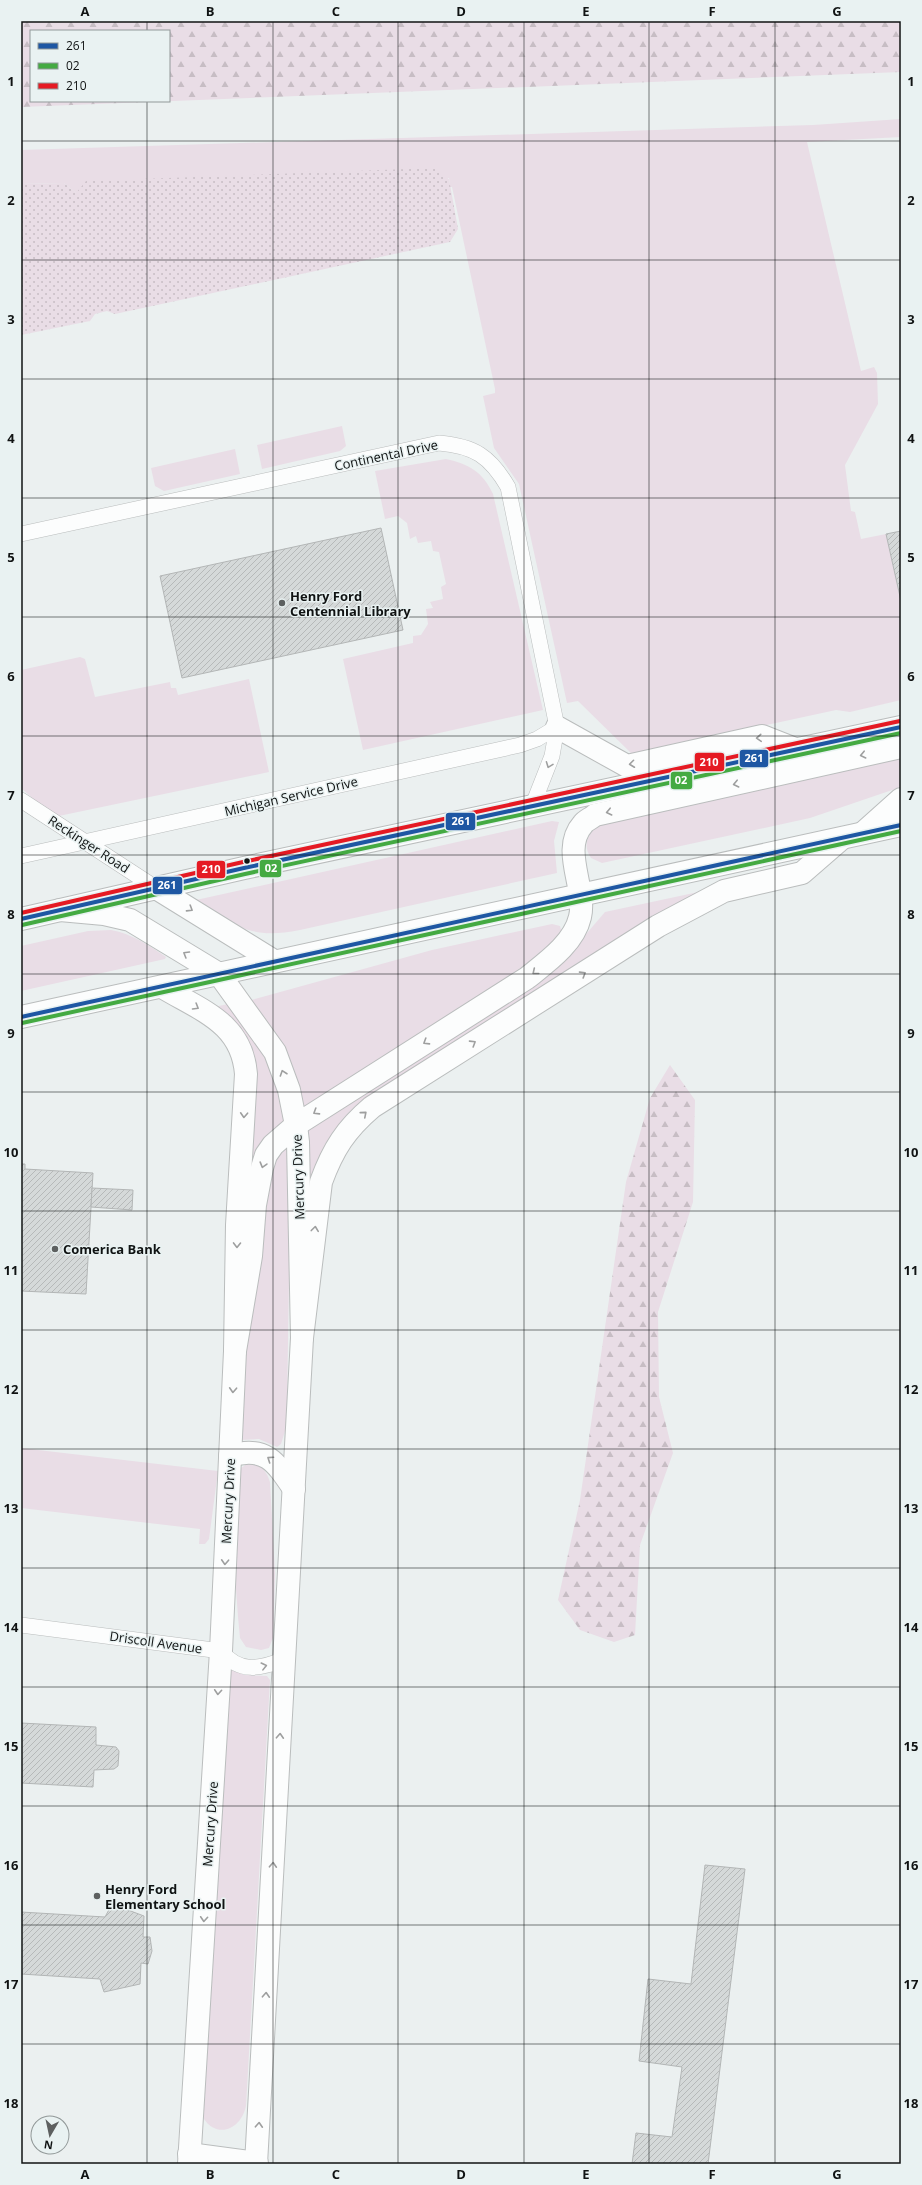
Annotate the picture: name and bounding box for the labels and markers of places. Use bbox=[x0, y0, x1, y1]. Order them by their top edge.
place label: Henry Ford Centennial Library bbox=[290, 587, 411, 620]
marker: Henry Ford Centennial Library bbox=[277, 598, 287, 608]
unlabelled marker bbox=[242, 856, 252, 866]
place label: Comerica Bank bbox=[63, 1240, 162, 1258]
marker: Comerica Bank bbox=[50, 1244, 60, 1254]
place label: Henry Ford Elementary School bbox=[105, 1880, 226, 1913]
marker: Henry Ford Elementary School bbox=[92, 1891, 102, 1901]

